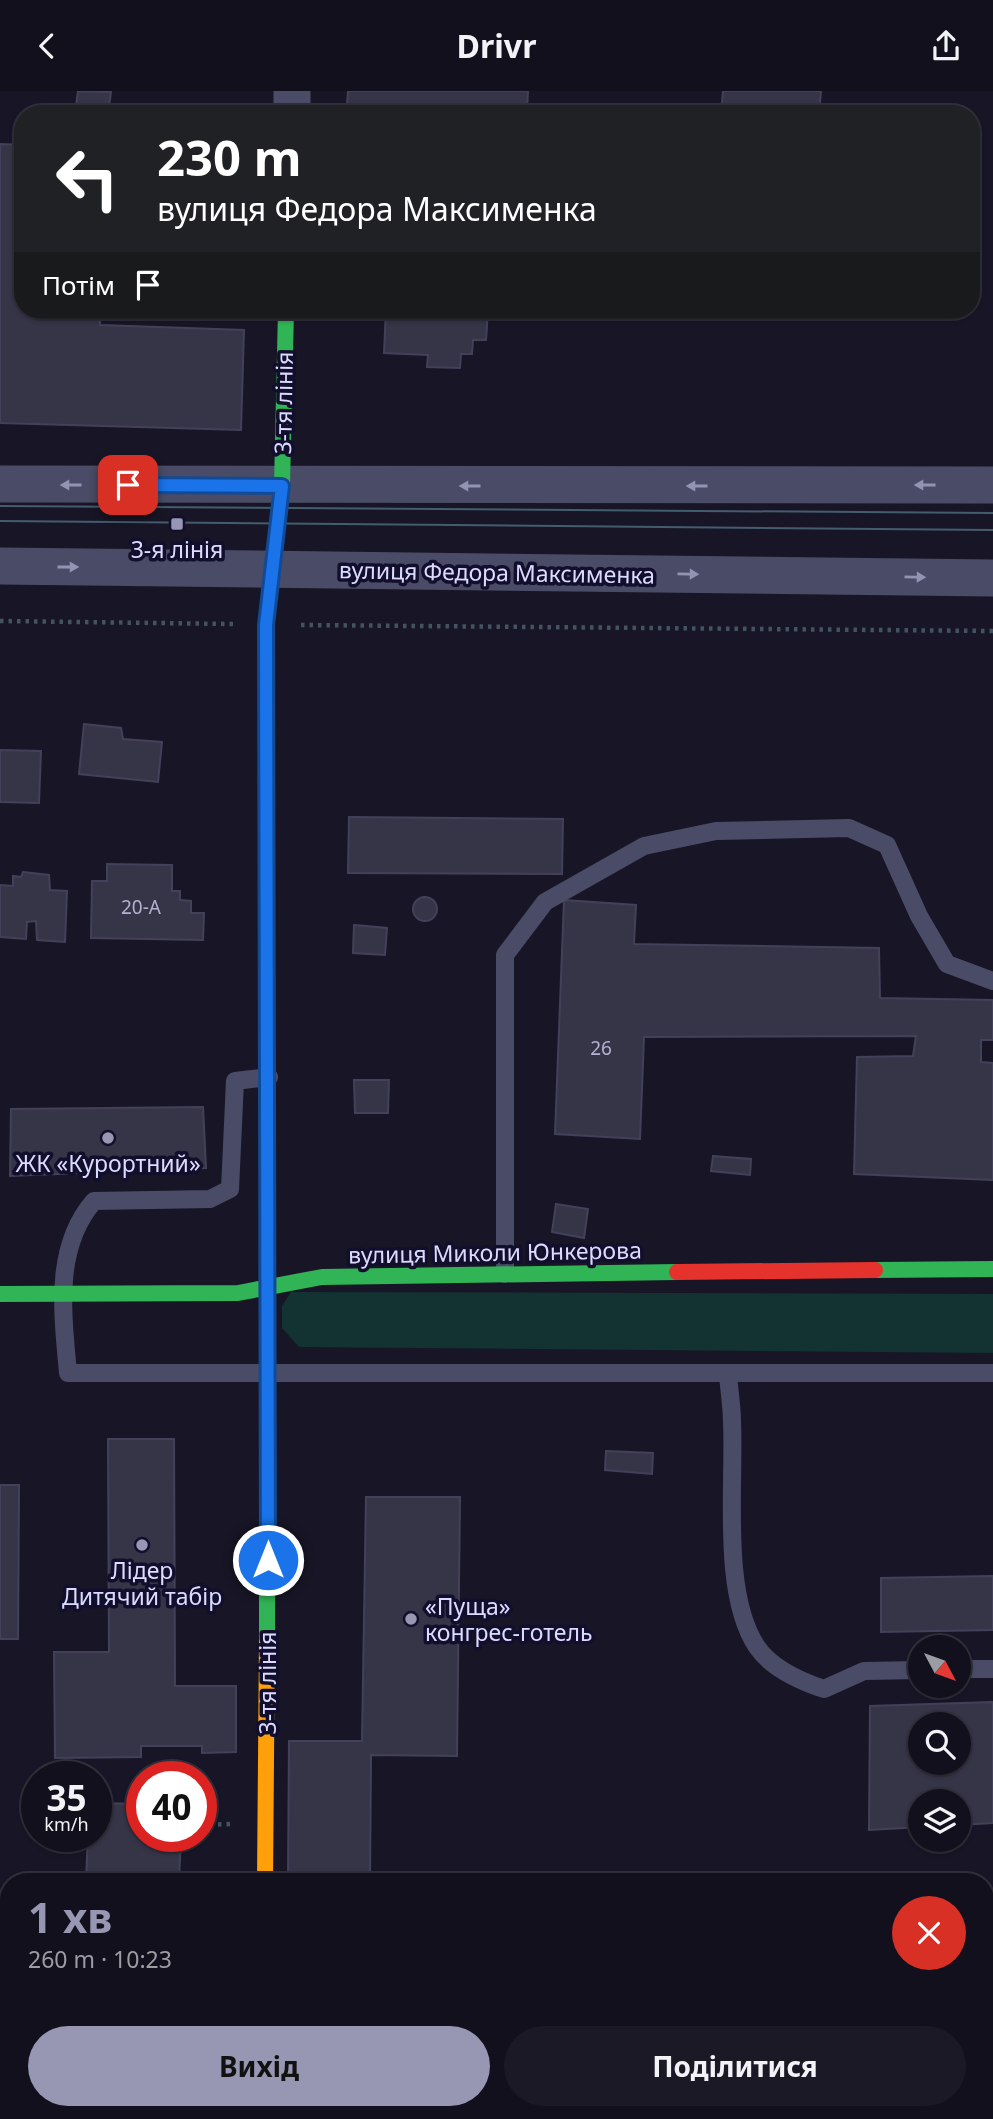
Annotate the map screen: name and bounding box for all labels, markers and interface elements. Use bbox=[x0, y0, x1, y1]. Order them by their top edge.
text: Drivr bbox=[457, 24, 536, 67]
icon: back bbox=[28, 27, 66, 65]
icon: share bbox=[927, 27, 965, 65]
text: 230 m bbox=[157, 124, 302, 190]
icon: left bbox=[42, 133, 133, 224]
text: вулиця Федора Максименка bbox=[157, 187, 597, 230]
icon: arrive bbox=[129, 266, 167, 304]
text: Потім bbox=[42, 267, 115, 303]
street label: 3-тя лінія bbox=[266, 351, 300, 455]
pin bbox=[98, 455, 158, 515]
icon: arrive bbox=[109, 466, 147, 504]
one-way arrow bbox=[60, 479, 82, 491]
one-way arrow bbox=[914, 479, 936, 491]
one-way arrow bbox=[459, 480, 481, 492]
one-way arrow bbox=[686, 480, 708, 492]
marker: 3-я лінія bbox=[169, 516, 185, 532]
place label: 3-я лінія bbox=[131, 533, 223, 565]
street label: вулиця Федора Максименка bbox=[339, 553, 655, 591]
one-way arrow bbox=[57, 561, 79, 573]
one-way arrow bbox=[677, 568, 699, 580]
one-way arrow bbox=[904, 572, 926, 583]
house number: 20-А bbox=[121, 894, 162, 920]
house number: 26 bbox=[590, 1035, 612, 1061]
marker: ЖК «Курортний» bbox=[100, 1130, 116, 1146]
place label: ЖК «Курортний» bbox=[15, 1147, 201, 1179]
street label: вулиця Миколи Юнкерова bbox=[348, 1233, 642, 1271]
position arrow bbox=[231, 1523, 305, 1597]
marker: Лідер Дитячий табір bbox=[134, 1537, 150, 1553]
place label: Лідер Дитячий табір bbox=[62, 1554, 222, 1612]
place label: «Пуща» конгрес-готель bbox=[425, 1590, 592, 1648]
marker: «Пуща» конгрес-готель bbox=[403, 1611, 419, 1627]
street label: 3-тя лінія bbox=[251, 1632, 283, 1734]
north arrow bbox=[908, 1635, 971, 1697]
map controls bbox=[908, 1635, 971, 1852]
button: search bbox=[908, 1712, 971, 1775]
speed limit sign: 40 bbox=[126, 1761, 217, 1852]
text: 35 bbox=[46, 1774, 87, 1821]
button: layers bbox=[908, 1789, 971, 1852]
text: km/h bbox=[44, 1812, 89, 1836]
text: 1 хв bbox=[28, 1888, 112, 1945]
button: close bbox=[892, 1896, 966, 1970]
text: 260 m · 10:23 bbox=[28, 1943, 172, 1975]
button: Вихід bbox=[28, 2026, 490, 2106]
button: Поділитися bbox=[504, 2026, 966, 2106]

